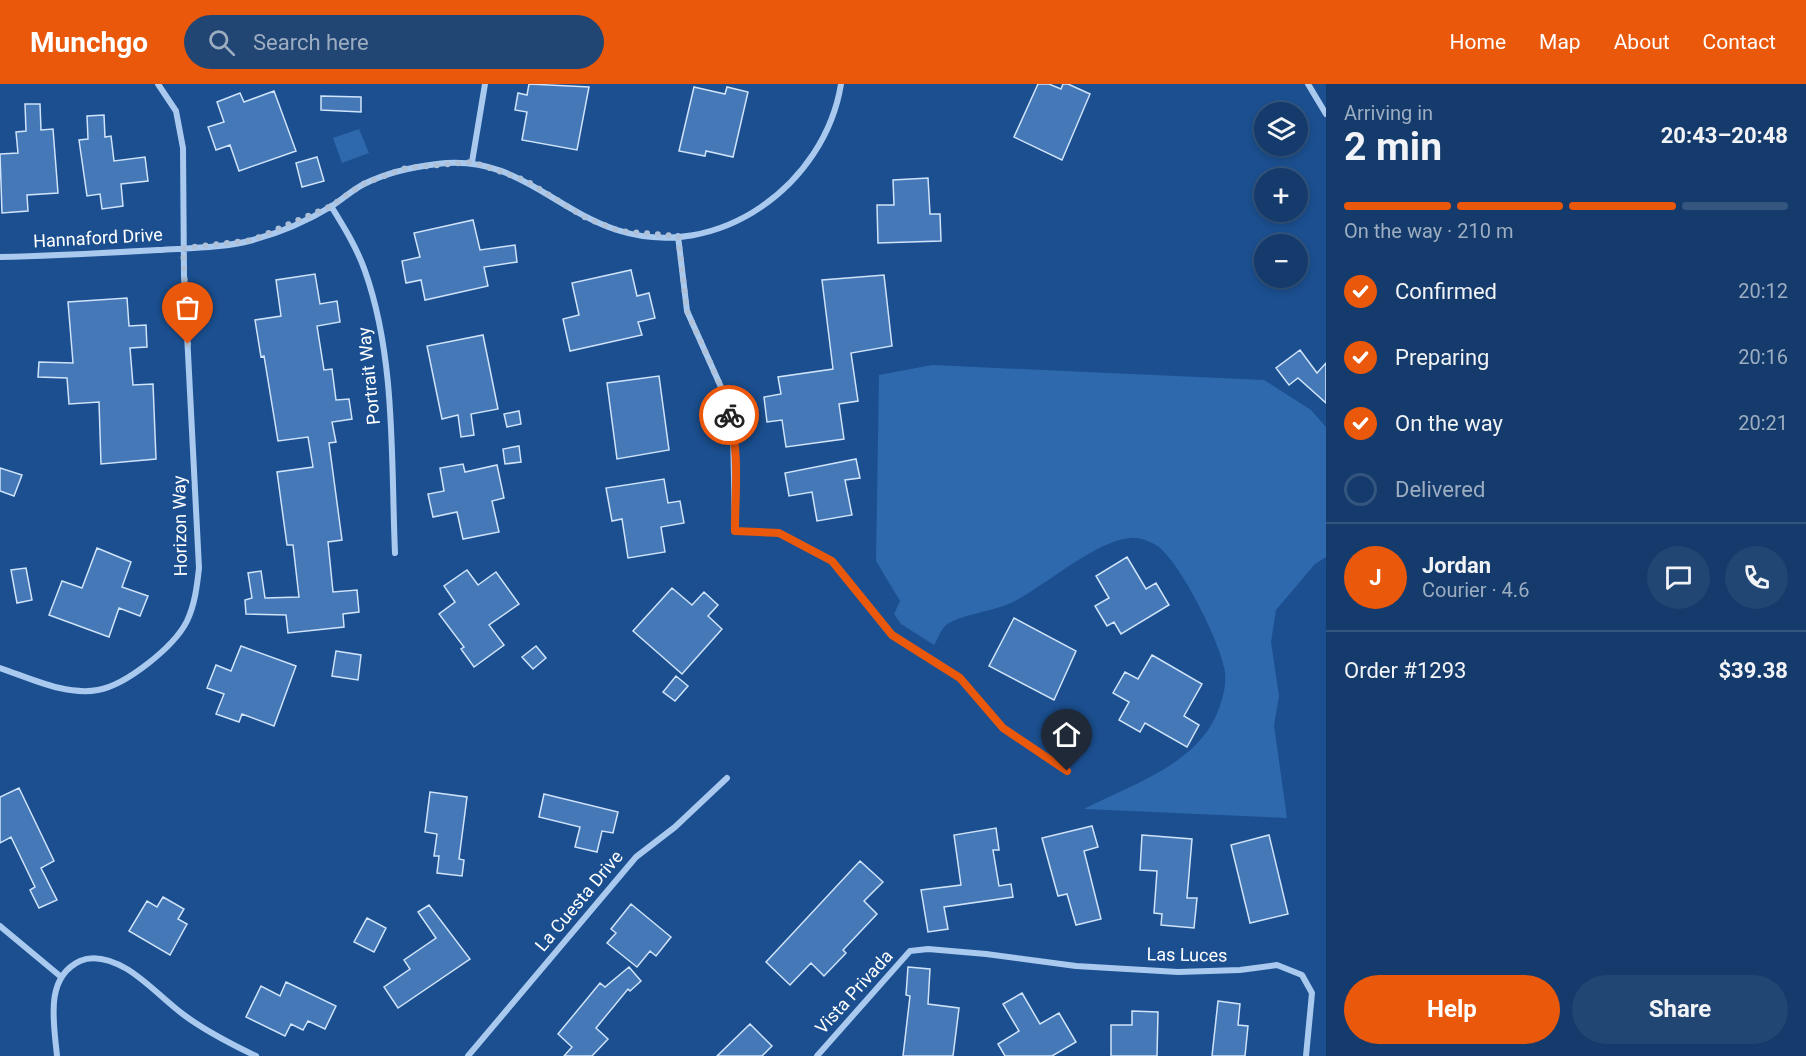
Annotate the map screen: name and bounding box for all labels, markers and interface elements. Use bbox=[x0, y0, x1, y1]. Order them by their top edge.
search box bbox=[184, 15, 604, 69]
text: Munchgo bbox=[30, 26, 148, 59]
icon: search bbox=[205, 26, 238, 59]
text: Search here bbox=[253, 30, 369, 55]
text: Home bbox=[1450, 30, 1506, 54]
text: Map bbox=[1539, 30, 1581, 54]
text: About bbox=[1614, 30, 1670, 54]
text: Contact bbox=[1703, 30, 1776, 54]
text: Arriving in bbox=[1344, 101, 1433, 125]
map controls bbox=[1254, 102, 1308, 288]
button: layers bbox=[1254, 102, 1308, 156]
text: 20:43–20:48 bbox=[1661, 123, 1788, 148]
text: 2 min bbox=[1344, 124, 1442, 170]
button: + bbox=[1254, 168, 1308, 222]
text: On the way · 210 m bbox=[1344, 219, 1513, 243]
street label: Hannaford Drive bbox=[33, 224, 163, 251]
button: − bbox=[1254, 234, 1308, 288]
icon: check bbox=[1344, 275, 1377, 308]
text: Confirmed bbox=[1395, 279, 1497, 304]
text: 20:12 bbox=[1738, 279, 1788, 303]
pin bbox=[162, 282, 213, 344]
icon: bag bbox=[171, 291, 204, 324]
street label: Portrait Way bbox=[353, 326, 384, 426]
icon: check bbox=[1344, 341, 1377, 374]
text: Preparing bbox=[1395, 345, 1489, 370]
text: 20:16 bbox=[1738, 345, 1788, 369]
courier bbox=[699, 385, 759, 445]
icon: bike bbox=[713, 399, 746, 432]
icon: check bbox=[1344, 407, 1377, 440]
text: On the way bbox=[1395, 411, 1503, 436]
text: 20:21 bbox=[1738, 411, 1788, 435]
street label: Horizon Way bbox=[168, 475, 191, 577]
text: Delivered bbox=[1395, 477, 1485, 502]
button: chat bbox=[1647, 546, 1710, 609]
button: phone bbox=[1725, 546, 1788, 609]
text: Jordan bbox=[1422, 553, 1491, 578]
text: J bbox=[1369, 565, 1382, 590]
text: Courier · 4.6 bbox=[1422, 578, 1529, 602]
text: Order #1293 bbox=[1344, 658, 1466, 683]
text: $39.38 bbox=[1719, 658, 1788, 683]
pin bbox=[1041, 709, 1092, 771]
icon: home bbox=[1050, 718, 1083, 751]
street label: La Cuesta Drive bbox=[530, 846, 627, 955]
street label: Las Luces bbox=[1146, 943, 1228, 966]
street label: Vista Privada bbox=[811, 945, 897, 1038]
button: Help bbox=[1344, 975, 1560, 1044]
button: Share bbox=[1572, 975, 1788, 1044]

